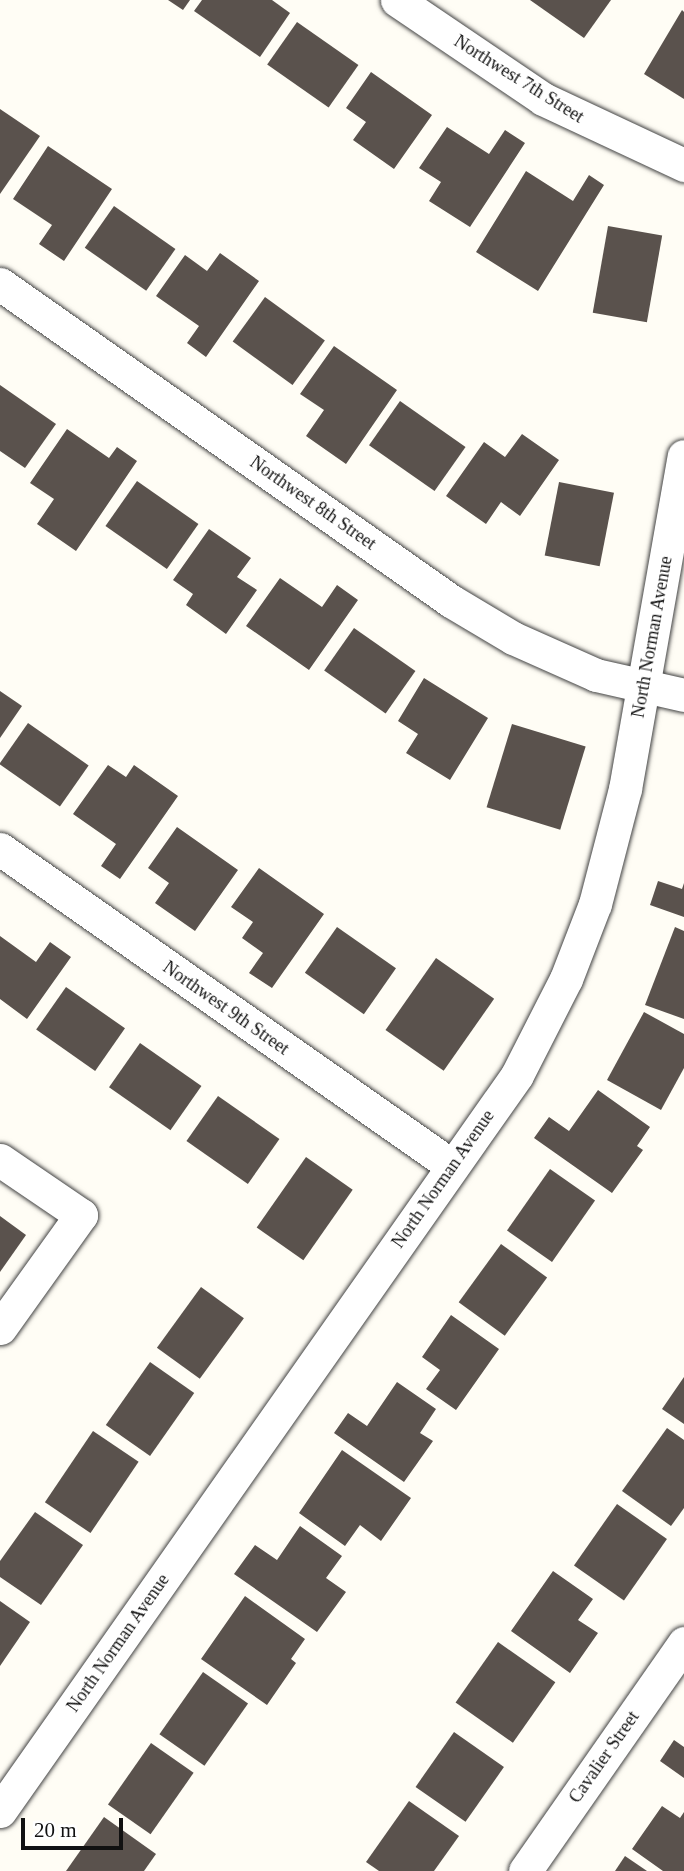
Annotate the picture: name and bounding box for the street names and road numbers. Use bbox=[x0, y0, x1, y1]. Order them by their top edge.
street label: Northwest 7th Street bbox=[450, 30, 588, 128]
street label: Northwest 8th Street bbox=[246, 451, 380, 555]
street label: North Norman Avenue bbox=[627, 554, 677, 720]
street label: Northwest 9th Street bbox=[159, 956, 293, 1060]
street label: North Norman Avenue bbox=[387, 1105, 499, 1253]
street label: North Norman Avenue bbox=[62, 1569, 174, 1717]
street label: Cavalier Street bbox=[564, 1707, 644, 1807]

